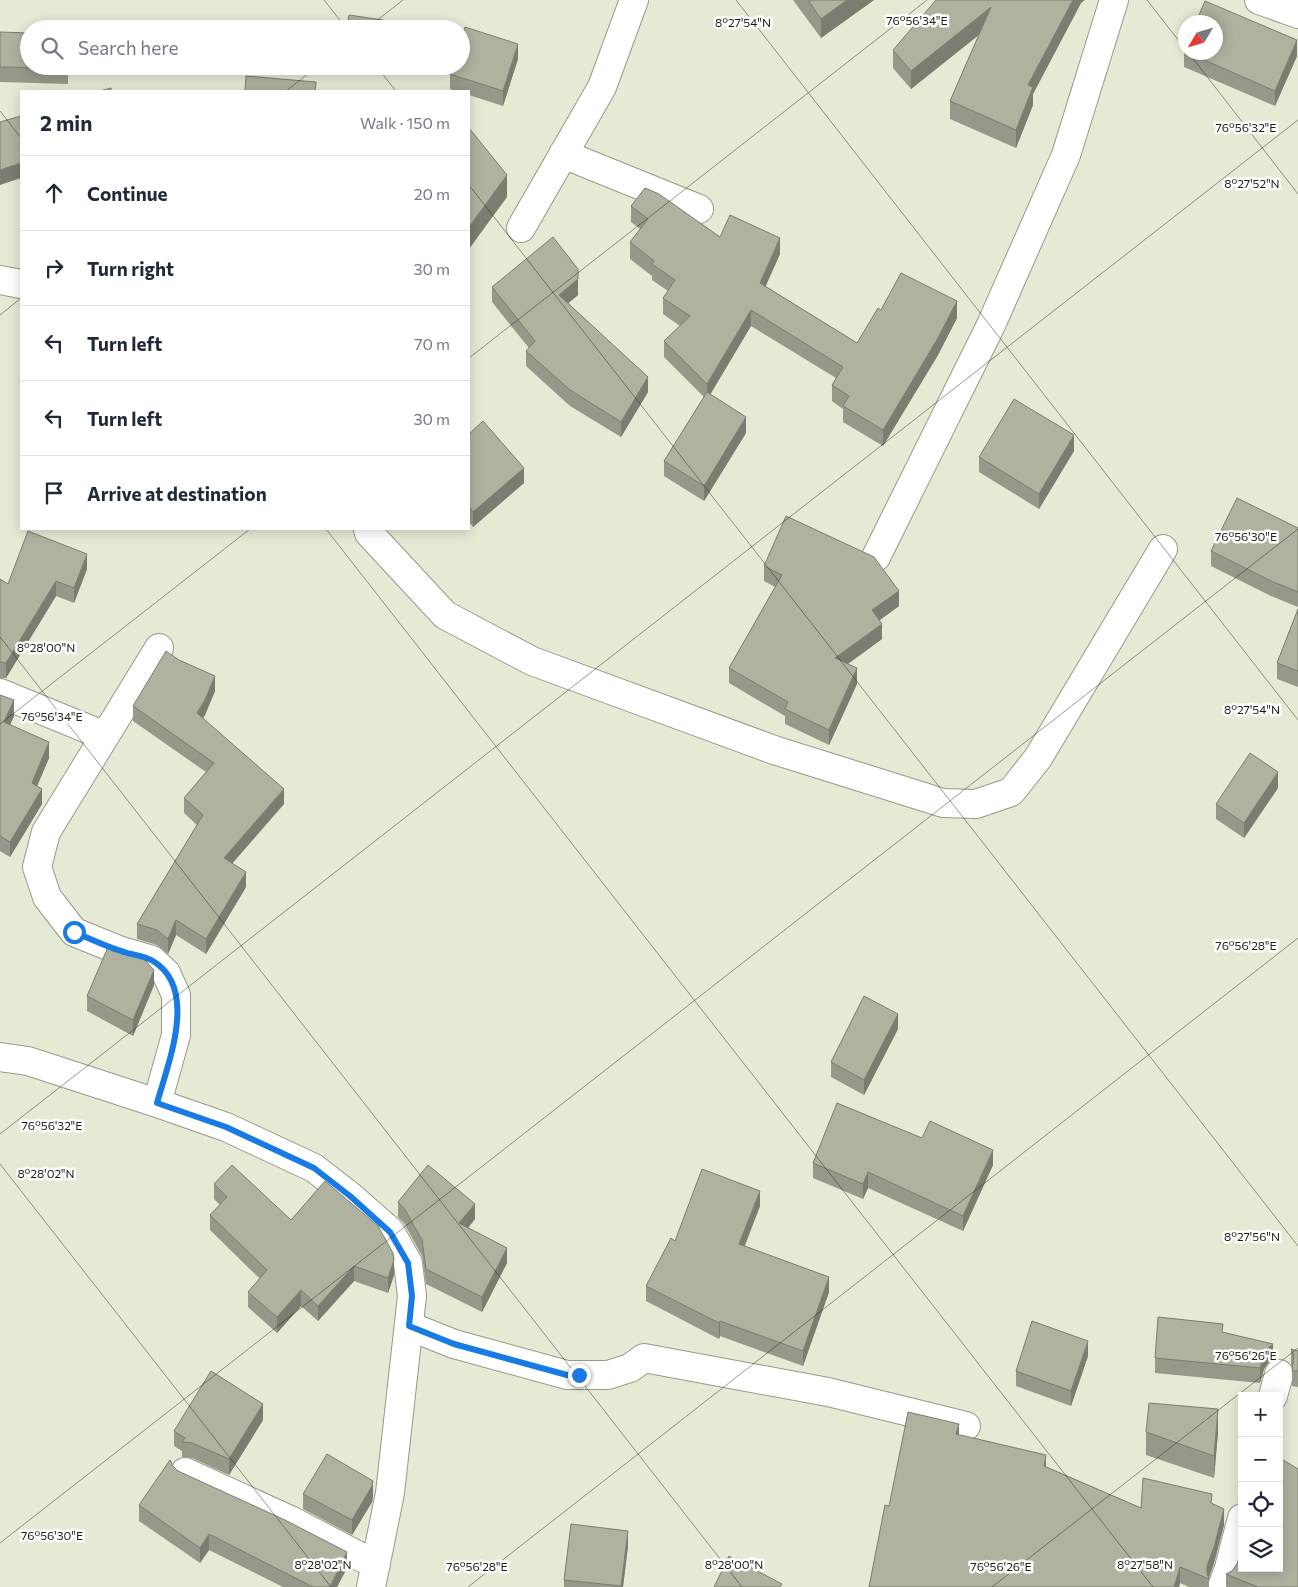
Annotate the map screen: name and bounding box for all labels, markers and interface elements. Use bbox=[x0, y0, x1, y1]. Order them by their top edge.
text: 76°56'34"E bbox=[886, 13, 948, 27]
text: 8°27'54"N bbox=[715, 15, 771, 29]
north arrow bbox=[1178, 15, 1223, 60]
search box bbox=[20, 20, 470, 75]
icon: search bbox=[38, 34, 66, 62]
text: Search here bbox=[78, 36, 178, 59]
text: 2 min bbox=[40, 110, 92, 135]
text: Walk · 150 m bbox=[360, 113, 450, 132]
text: 76°56'32"E bbox=[1216, 120, 1276, 134]
text: 8°27'52"N bbox=[1224, 176, 1280, 190]
icon: ahead bbox=[40, 179, 68, 207]
text: Continue bbox=[87, 182, 167, 205]
text: 20 m bbox=[414, 184, 450, 203]
icon: right bbox=[40, 254, 68, 282]
text: Turn right bbox=[87, 257, 174, 280]
text: 30 m bbox=[413, 259, 450, 278]
icon: left bbox=[40, 329, 68, 357]
text: Turn left bbox=[87, 332, 162, 355]
text: 70 m bbox=[414, 334, 450, 353]
icon: left bbox=[40, 404, 68, 432]
text: Turn left bbox=[87, 407, 162, 430]
text: 30 m bbox=[413, 409, 450, 428]
icon: arrive bbox=[40, 479, 68, 507]
text: Arrive at destination bbox=[87, 482, 267, 505]
text: 76°56'30"E bbox=[1215, 529, 1277, 543]
text: 8°28'00"N bbox=[17, 640, 75, 654]
text: 8°27'54"N bbox=[1224, 702, 1280, 716]
text: 76°56'34"E bbox=[21, 709, 83, 723]
route start bbox=[63, 921, 86, 944]
text: 76°56'28"E bbox=[1215, 938, 1277, 952]
text: 76°56'32"E bbox=[22, 1118, 82, 1132]
text: 8°28'02"N bbox=[17, 1166, 75, 1180]
text: 8°27'56"N bbox=[1224, 1229, 1280, 1243]
text: 76°56'26"E bbox=[1215, 1348, 1277, 1362]
route end bbox=[568, 1364, 591, 1387]
map controls bbox=[1238, 1392, 1283, 1572]
button: + bbox=[1238, 1392, 1283, 1437]
button: − bbox=[1238, 1437, 1283, 1482]
button: locate bbox=[1238, 1482, 1283, 1527]
button: layers bbox=[1238, 1527, 1283, 1572]
text: 76°56'30"E bbox=[21, 1528, 83, 1542]
text: 8°28'02"N bbox=[294, 1557, 352, 1571]
text: 8°28'00"N bbox=[705, 1557, 763, 1571]
text: 8°27'58"N bbox=[1117, 1557, 1173, 1571]
text: 76°56'28"E bbox=[446, 1559, 508, 1573]
text: 76°56'26"E bbox=[970, 1559, 1032, 1573]

